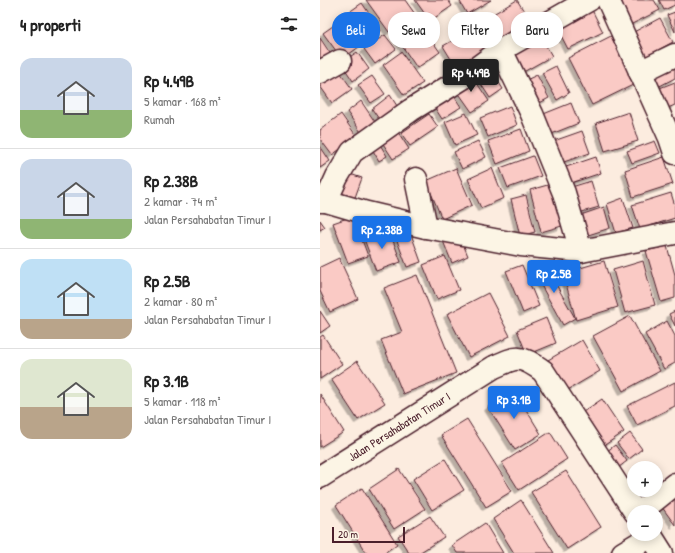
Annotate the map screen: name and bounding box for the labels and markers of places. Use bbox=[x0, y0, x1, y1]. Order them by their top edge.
pin: Rp 4.49B bbox=[430, 59, 512, 93]
pin: Rp 2.38B bbox=[341, 216, 423, 250]
pin: Rp 2.5B bbox=[517, 260, 591, 294]
pin: Rp 3.1B bbox=[477, 386, 551, 420]

